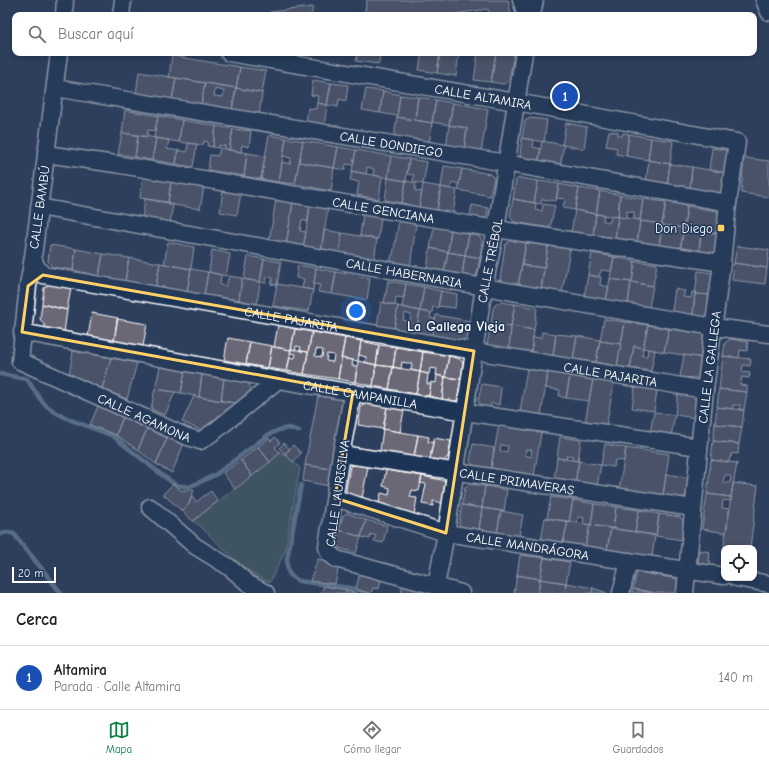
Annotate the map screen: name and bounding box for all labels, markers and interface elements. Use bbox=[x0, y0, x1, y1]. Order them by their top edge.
search box bbox=[12, 12, 757, 56]
icon: search bbox=[26, 23, 48, 45]
text: Buscar aquí bbox=[58, 25, 134, 43]
street label: CALLE ALTAMIRA bbox=[434, 81, 533, 113]
pin: 1 bbox=[552, 81, 578, 111]
street label: CALLE DONDIEGO bbox=[339, 128, 444, 160]
street label: CALLE BAMBÚ bbox=[25, 164, 53, 250]
street label: CALLE GENCIANA bbox=[331, 194, 436, 226]
street label: CALLE TRÉBOL bbox=[475, 217, 506, 304]
place label: Don Diego bbox=[655, 221, 713, 236]
marker: Don Diego bbox=[716, 223, 726, 233]
street label: CALLE HABERNARIA bbox=[345, 255, 464, 291]
your location bbox=[346, 301, 366, 321]
street label: CALLE PAJARITA bbox=[243, 304, 340, 335]
street label: CALLE LA GALLEGA bbox=[695, 309, 724, 424]
district label: La Gallega Vieja bbox=[407, 318, 505, 335]
street label: CALLE PAJARITA bbox=[563, 359, 659, 390]
street label: CALLE CAMPANILLA bbox=[302, 377, 419, 412]
street label: CALLE AGAMONA bbox=[95, 390, 193, 445]
street label: CALLE LAURISILVA bbox=[323, 438, 353, 548]
street label: CALLE PRIMAVERAS bbox=[458, 465, 575, 498]
street label: CALLE MANDRÁGORA bbox=[465, 529, 591, 563]
map controls bbox=[721, 545, 757, 581]
button: locate bbox=[721, 545, 757, 581]
scale bar bbox=[12, 565, 56, 584]
text: 20 m bbox=[18, 567, 43, 580]
text: Cerca bbox=[16, 610, 58, 629]
text: Altamira bbox=[54, 661, 107, 679]
text: 1 bbox=[26, 670, 32, 685]
text: 140 m bbox=[719, 670, 753, 685]
text: Parada · Calle Altamira bbox=[54, 679, 181, 694]
tab: Mapa bbox=[106, 719, 132, 756]
tab: Cómo llegar bbox=[344, 719, 401, 756]
tab: Guardados bbox=[612, 719, 663, 756]

